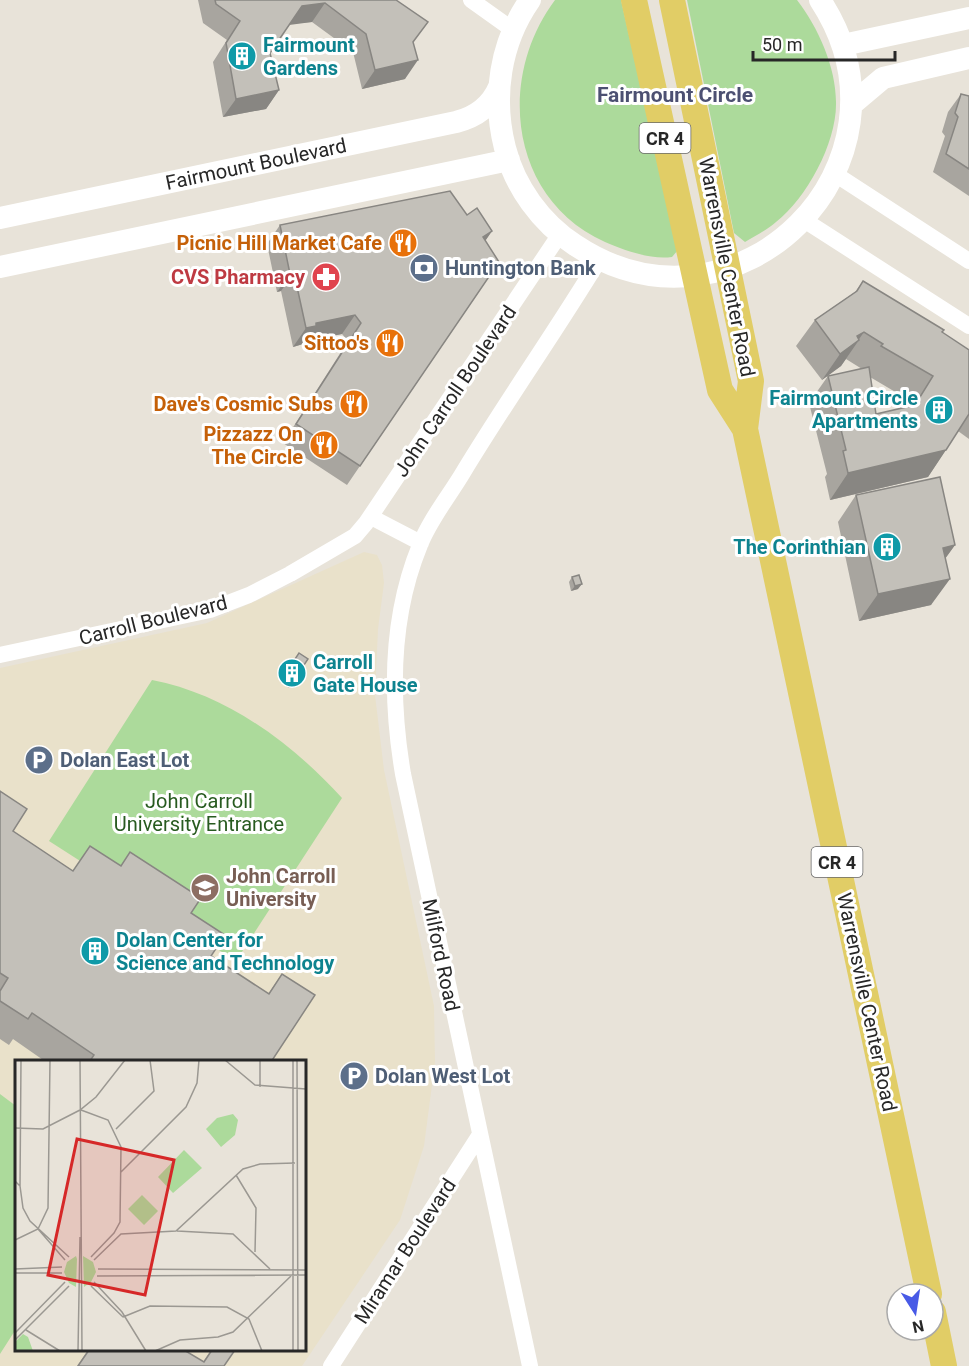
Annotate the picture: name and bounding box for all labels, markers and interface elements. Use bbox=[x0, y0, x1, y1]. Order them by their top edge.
scale bar bbox=[753, 24, 896, 62]
place label: Fairmount Gardens bbox=[263, 33, 355, 80]
text: 50 m bbox=[762, 34, 802, 55]
building icon: Fairmount Gardens bbox=[226, 40, 258, 72]
district label: Fairmount Circle bbox=[597, 83, 753, 107]
road number: CR 4 bbox=[640, 123, 690, 153]
street label: Fairmount Boulevard bbox=[163, 133, 349, 195]
street label: Warrensville Center Road bbox=[694, 155, 760, 379]
restaurant icon: Picnic Hill Market Cafe bbox=[387, 227, 419, 259]
place label: Picnic Hill Market Cafe bbox=[176, 231, 382, 255]
bank icon: Huntington Bank bbox=[408, 252, 440, 284]
place label: Huntington Bank bbox=[445, 256, 596, 280]
pharmacy icon: CVS Pharmacy bbox=[310, 261, 342, 293]
place label: CVS Pharmacy bbox=[171, 265, 306, 289]
street label: John Carroll Boulevard bbox=[389, 301, 521, 481]
restaurant icon: Sittoo's bbox=[374, 327, 406, 359]
place label: Sittoo's bbox=[304, 331, 369, 355]
place label: Fairmount Circle Apartments bbox=[769, 386, 918, 433]
restaurant icon: Dave's Cosmic Subs bbox=[338, 388, 370, 420]
place label: Dave's Cosmic Subs bbox=[153, 392, 333, 416]
building icon: Fairmount Circle Apartments bbox=[923, 394, 955, 426]
place label: Pizzazz On The Circle bbox=[203, 422, 303, 469]
restaurant icon: Pizzazz On The Circle bbox=[308, 429, 340, 461]
building icon: The Corinthian bbox=[871, 531, 903, 563]
place label: The Corinthian bbox=[733, 535, 866, 559]
street label: Carroll Boulevard bbox=[76, 590, 230, 650]
place label: Carroll Gate House bbox=[313, 650, 418, 697]
building icon: Carroll Gate House bbox=[276, 657, 308, 689]
parking icon: Dolan East Lot bbox=[23, 744, 55, 776]
place label: Dolan East Lot bbox=[60, 748, 190, 772]
park label: John Carroll University Entrance bbox=[114, 789, 284, 836]
road number: CR 4 bbox=[812, 847, 862, 877]
place label: John Carroll University bbox=[226, 864, 336, 911]
school or university icon: John Carroll University bbox=[189, 872, 221, 904]
street label: Warrensville Center Road bbox=[832, 890, 902, 1114]
street label: Milford Road bbox=[417, 897, 465, 1013]
place label: Dolan Center for Science and Technology bbox=[116, 928, 335, 975]
building icon: Dolan Center for Science and Technology bbox=[79, 935, 111, 967]
inset map bbox=[15, 1060, 306, 1351]
parking icon: Dolan West Lot bbox=[338, 1060, 370, 1092]
place label: Dolan West Lot bbox=[375, 1064, 511, 1088]
street label: Miramar Boulevard bbox=[349, 1174, 461, 1328]
north arrow bbox=[885, 1282, 945, 1342]
text: N bbox=[911, 1316, 926, 1337]

